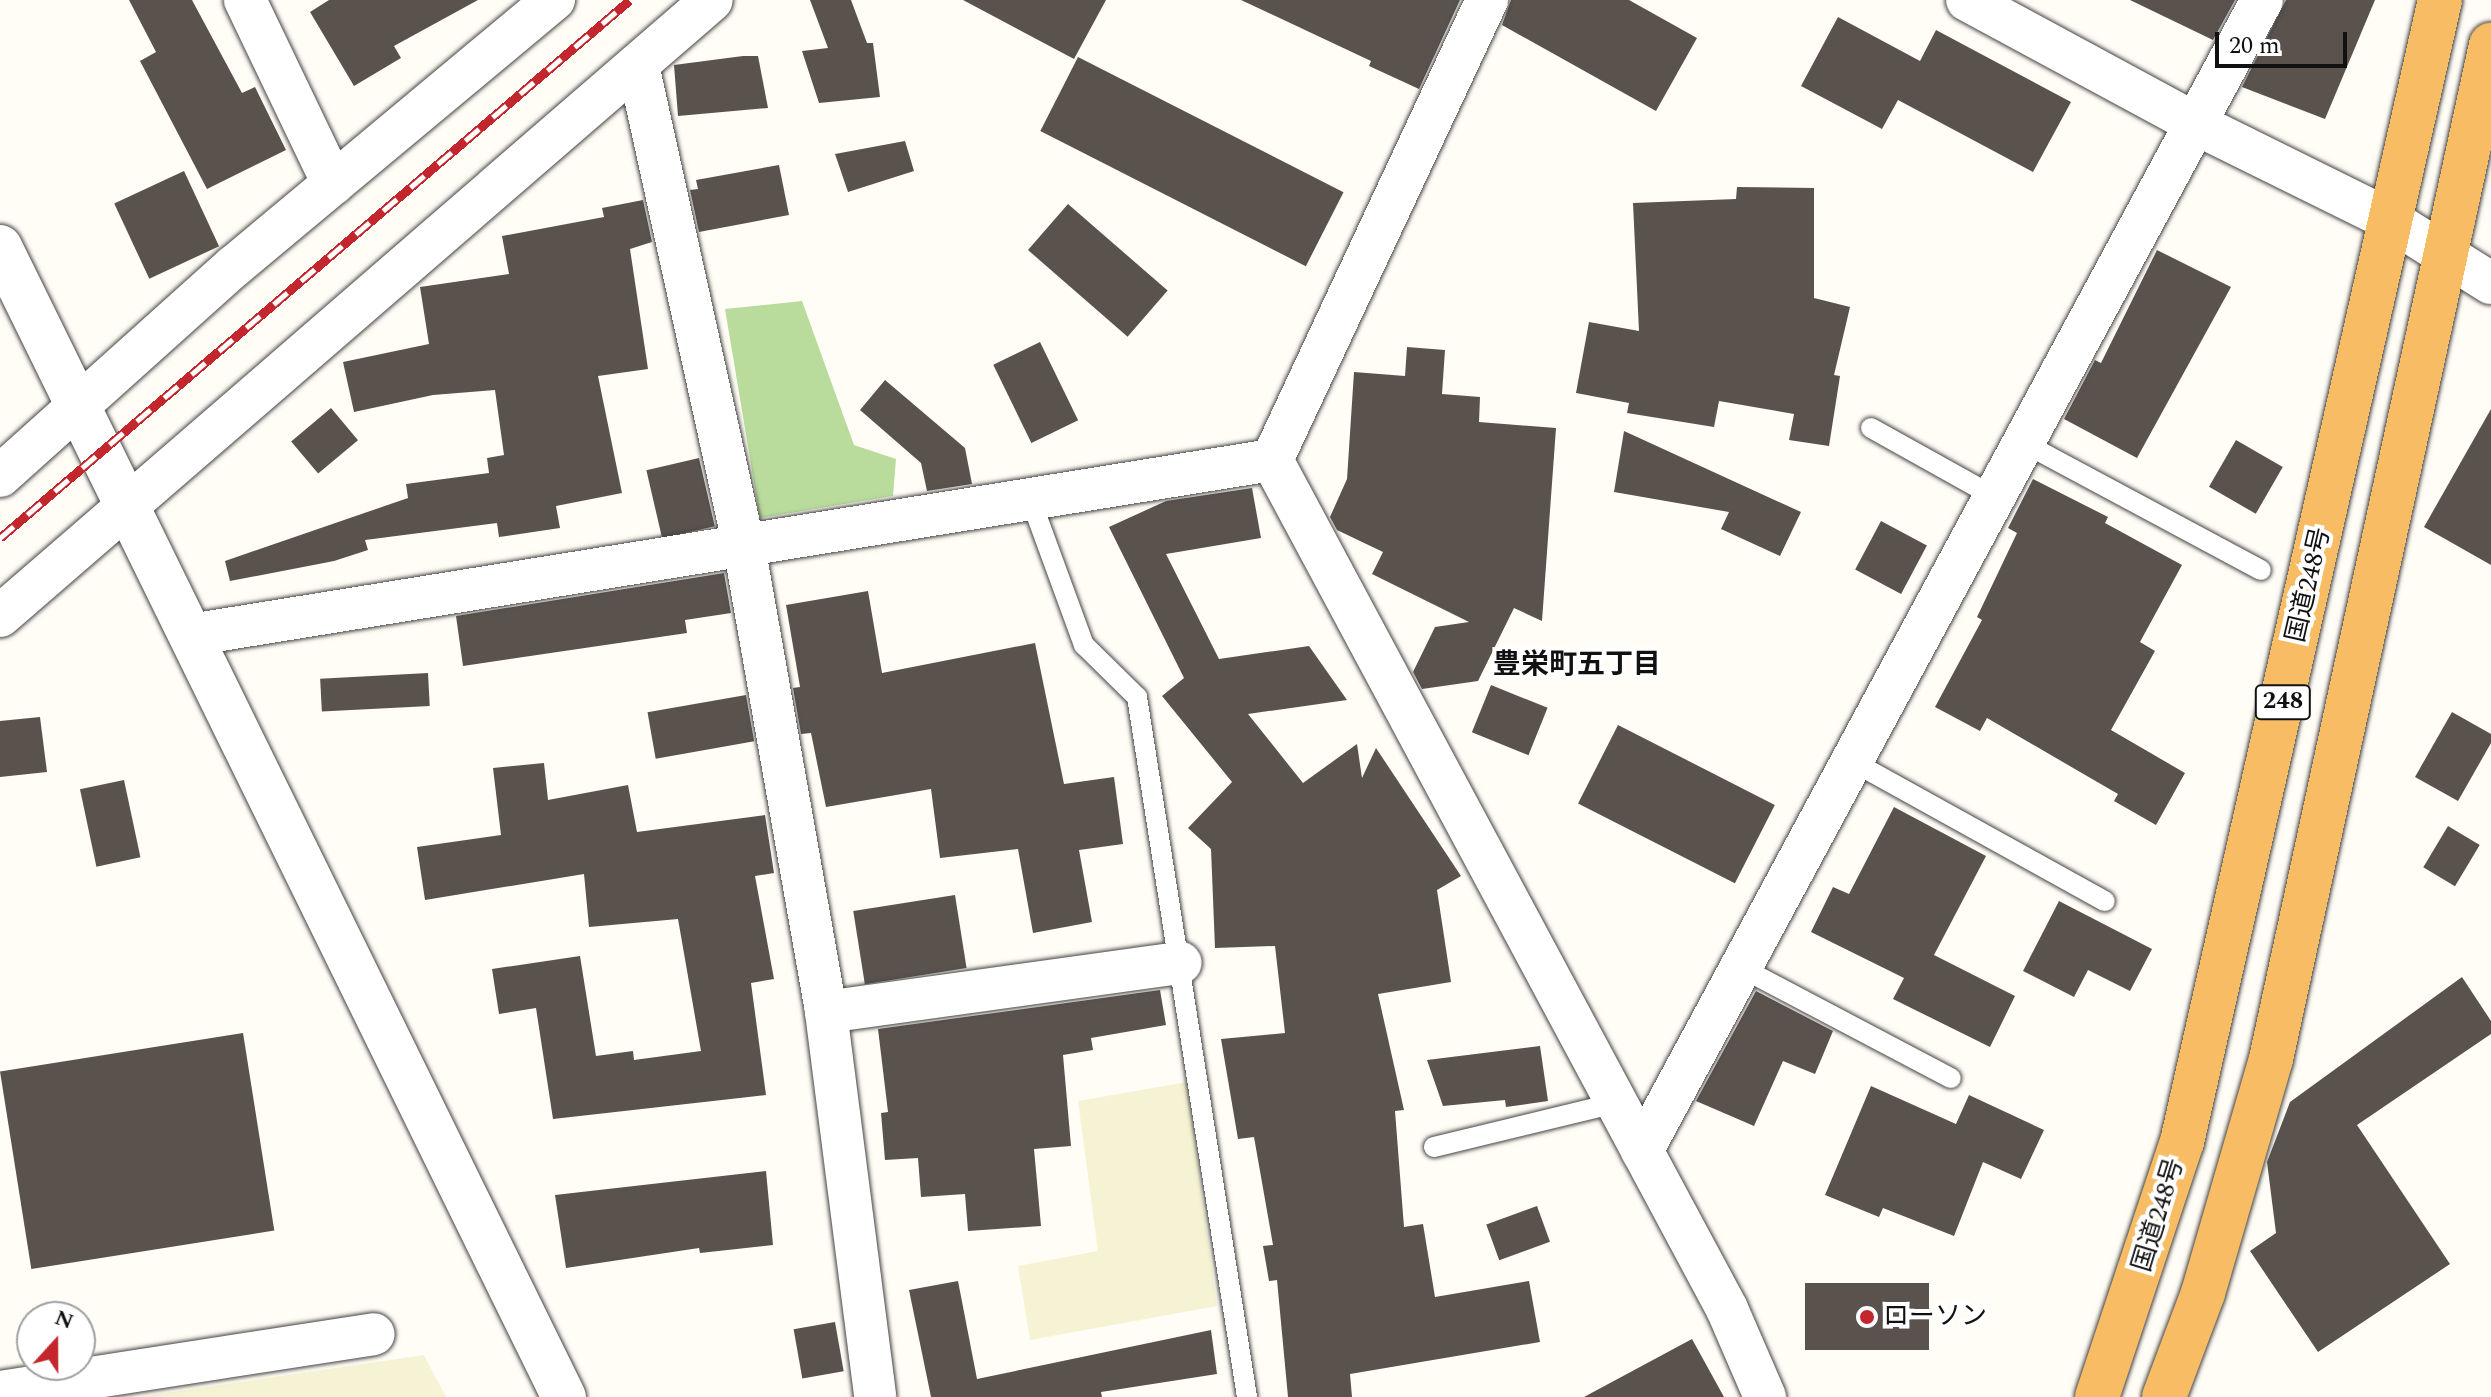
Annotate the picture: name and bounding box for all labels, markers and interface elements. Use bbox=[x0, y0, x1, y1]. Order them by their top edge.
scale bar bbox=[2219, 16, 2351, 66]
text: 20 m bbox=[2229, 28, 2280, 64]
street label: 国道248号 bbox=[2281, 524, 2337, 646]
district label: 豊栄町五丁目 bbox=[1493, 648, 1661, 682]
road number: 248 bbox=[2253, 682, 2313, 722]
street label: 国道248号 bbox=[2127, 1154, 2191, 1276]
north arrow bbox=[16, 1301, 96, 1381]
text: N bbox=[50, 1301, 78, 1339]
place label: ローソン bbox=[1883, 1301, 1987, 1333]
marker: ローソン bbox=[1858, 1308, 1876, 1326]

